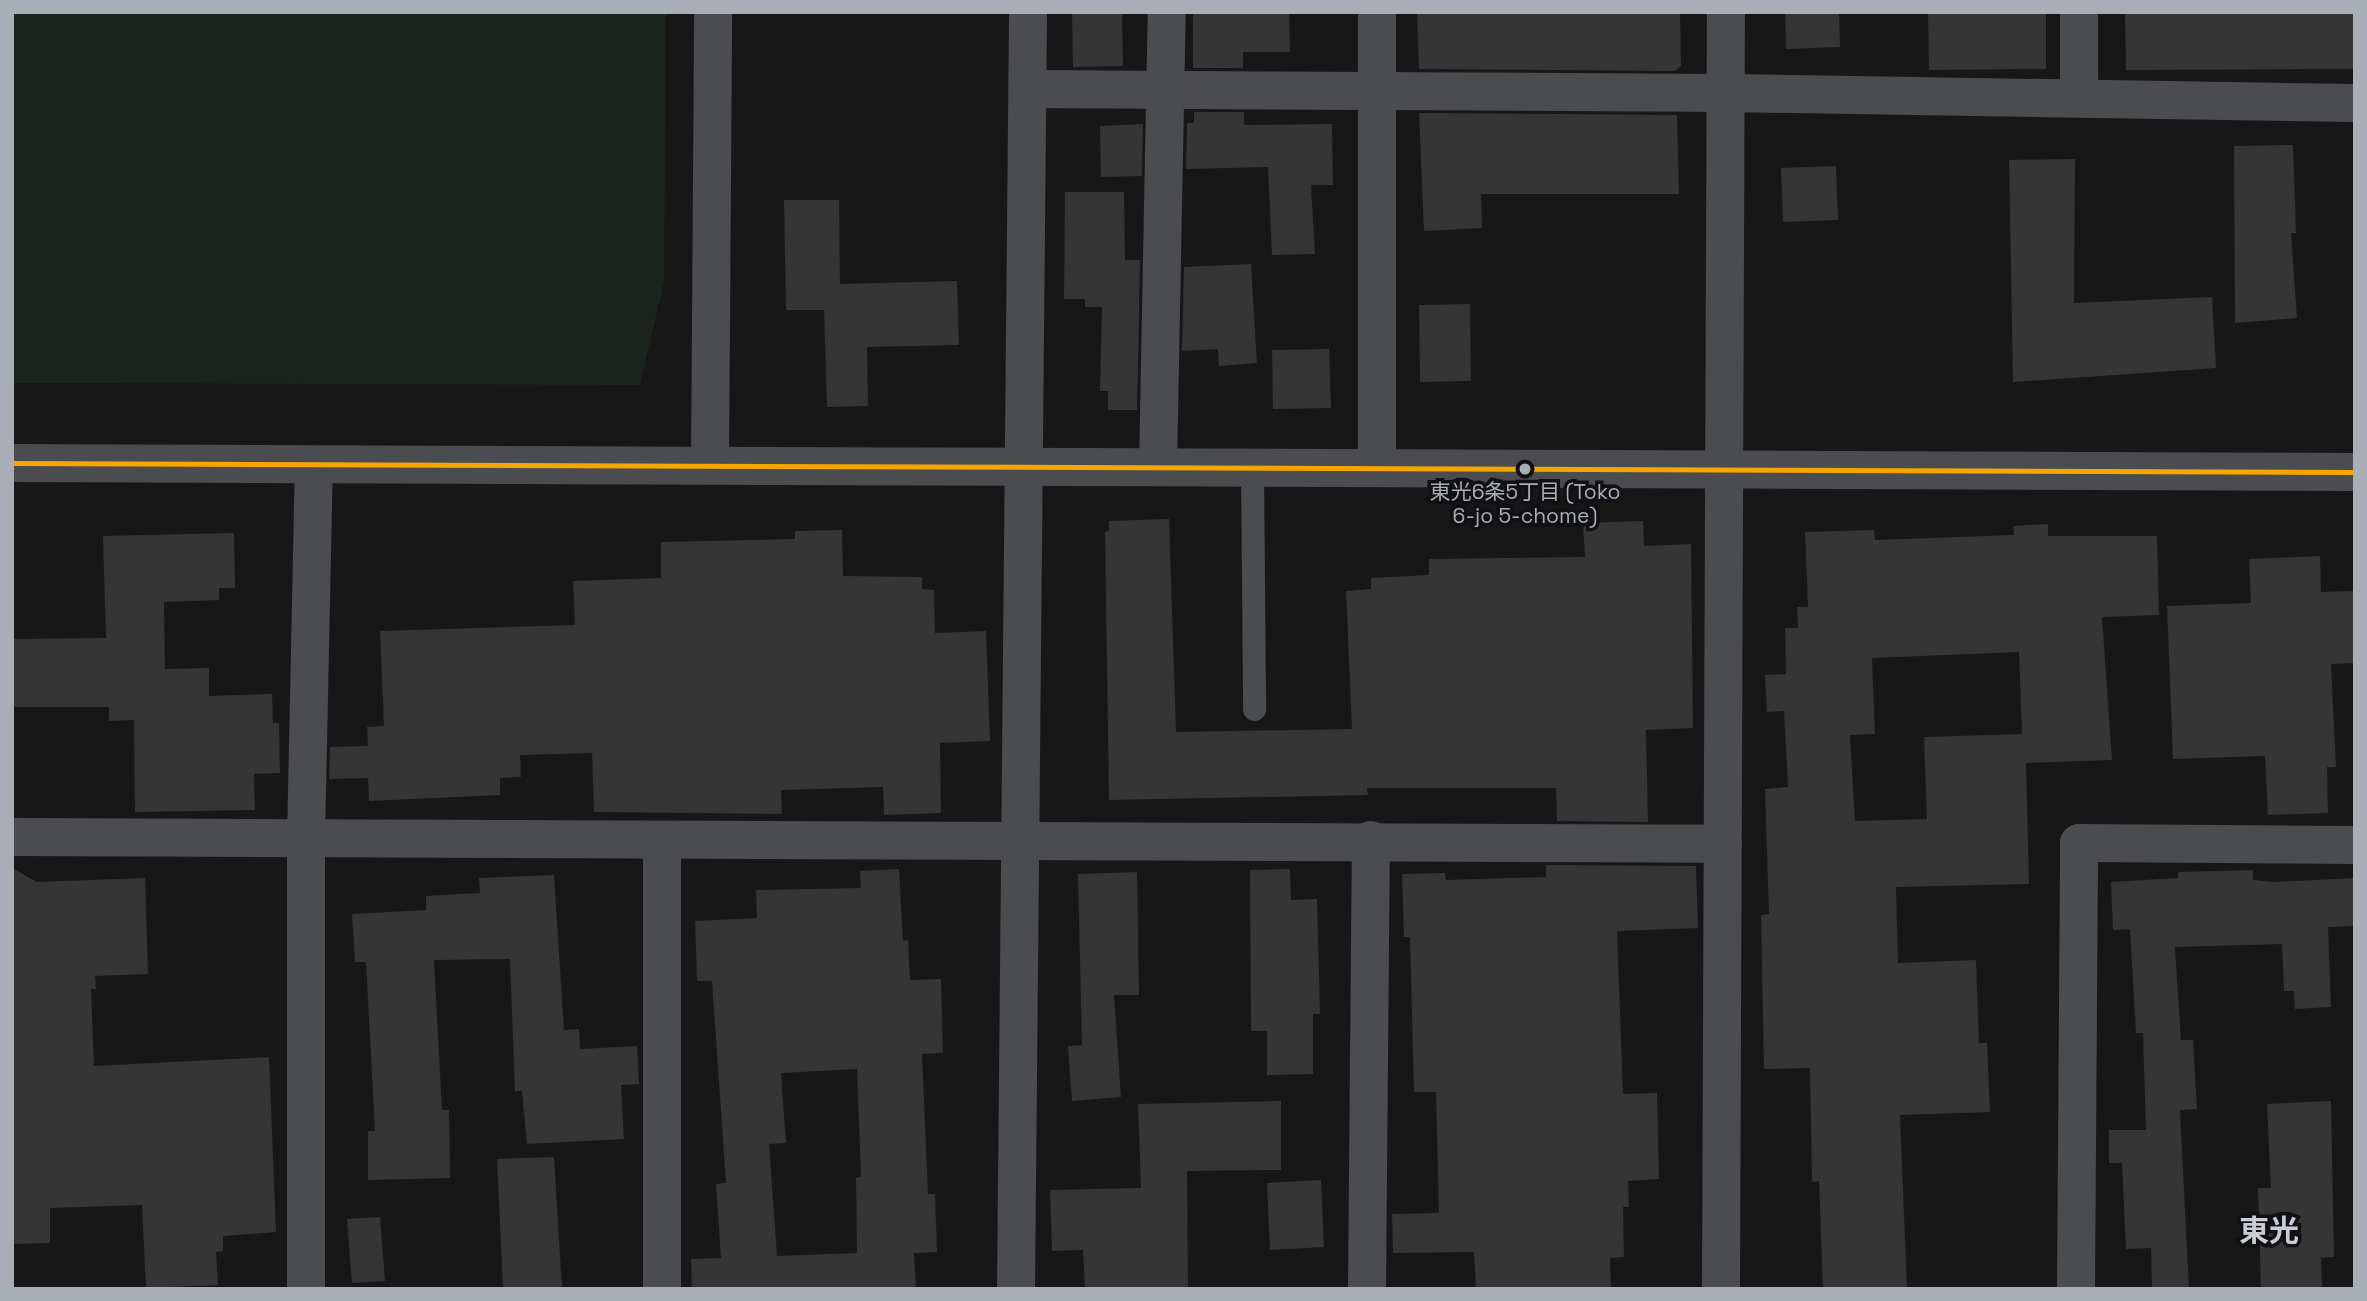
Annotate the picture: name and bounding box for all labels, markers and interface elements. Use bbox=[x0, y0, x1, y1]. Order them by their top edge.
marker: 東光6条5丁目 (Toko 6-jo 5-chome) bbox=[1518, 462, 1532, 476]
place label: 東光6条5丁目 (Toko 6-jo 5-chome) bbox=[1430, 479, 1620, 529]
district label: 東光 bbox=[2239, 1213, 2299, 1249]

